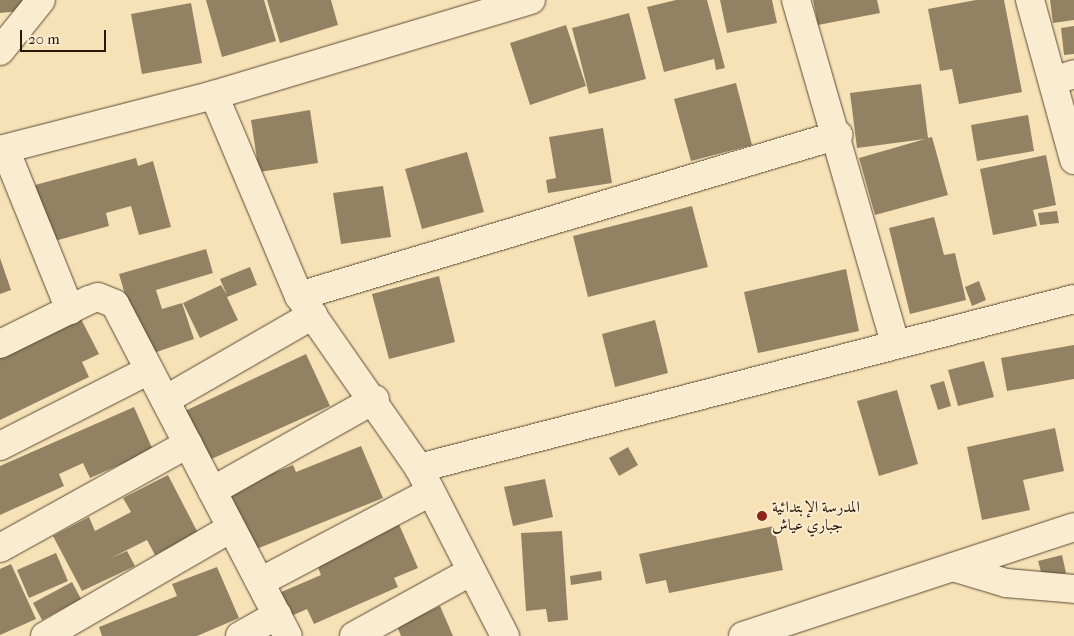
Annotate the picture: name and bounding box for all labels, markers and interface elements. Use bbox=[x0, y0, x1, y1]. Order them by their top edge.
scale bar bbox=[22, 20, 109, 52]
text: 20 m bbox=[28, 30, 60, 48]
place label: المدرسة الإبتدائية جباري عياش bbox=[772, 497, 860, 535]
marker: المدرسة الإبتدائية جباري عياش bbox=[756, 510, 768, 522]

